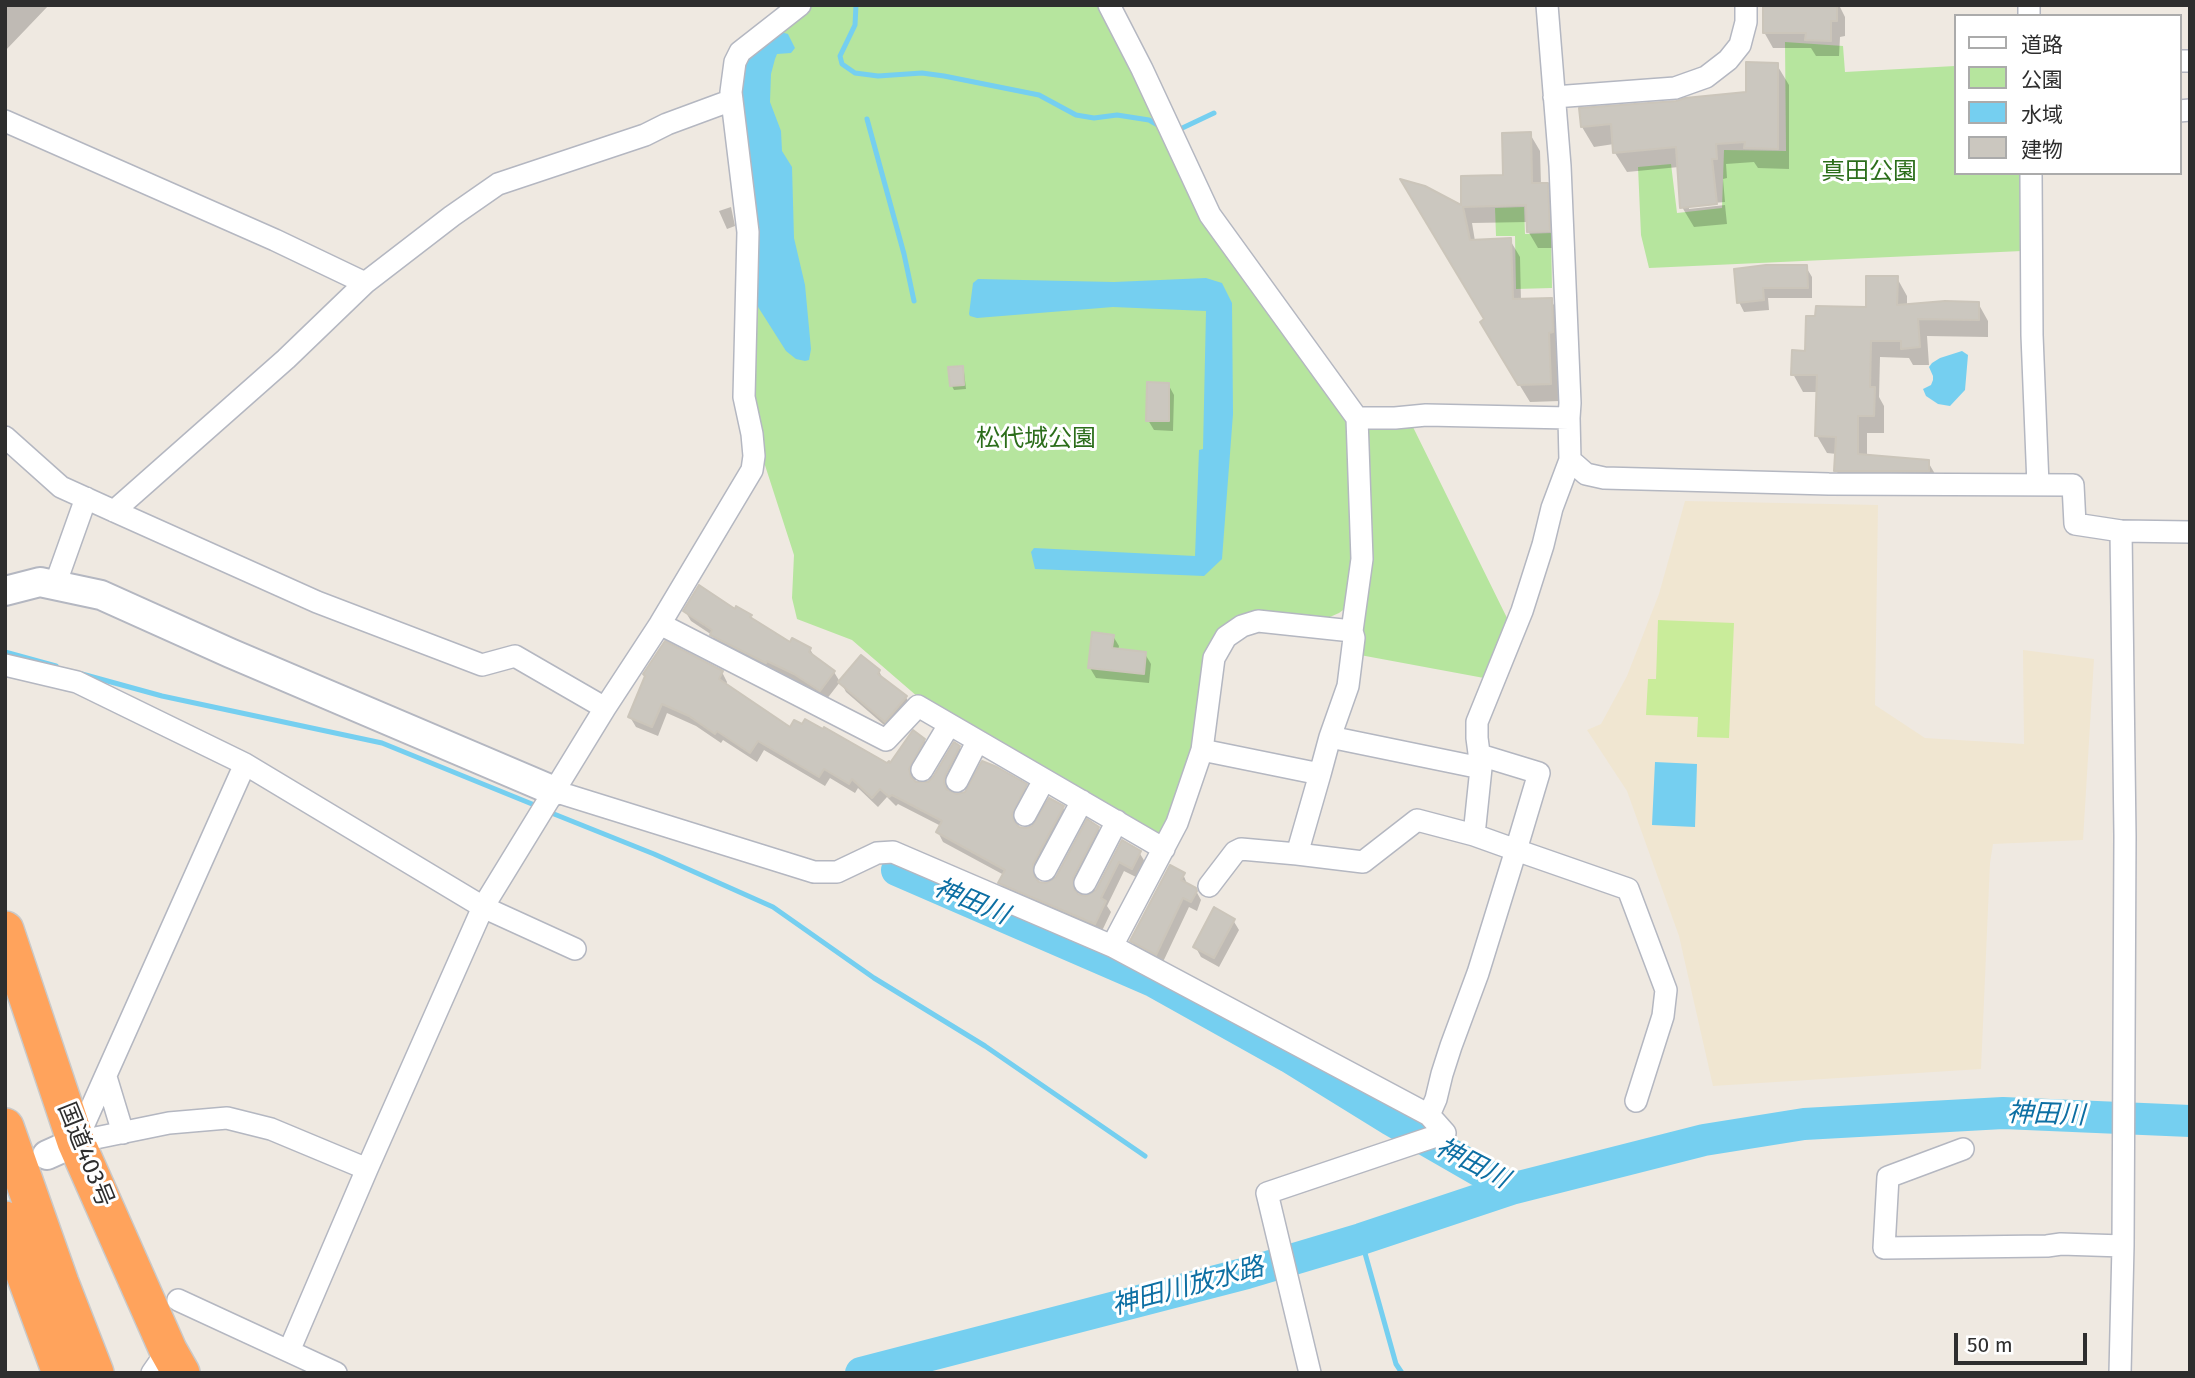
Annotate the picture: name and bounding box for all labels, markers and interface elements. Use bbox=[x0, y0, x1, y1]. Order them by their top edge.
legend bbox=[1954, 14, 2181, 175]
text: 道路 bbox=[2021, 32, 2063, 58]
text: 公園 bbox=[2021, 67, 2063, 93]
text: 水域 bbox=[2021, 102, 2063, 128]
text: 建物 bbox=[2021, 137, 2063, 163]
park label: 真田公園 bbox=[1821, 158, 1917, 186]
park label: 松代城公園 bbox=[976, 425, 1096, 453]
water label: 神田川 bbox=[929, 872, 1013, 932]
water label: 神田川 bbox=[2006, 1098, 2086, 1132]
street label: 国道403号 bbox=[51, 1099, 119, 1211]
water label: 神田川 bbox=[1430, 1132, 1514, 1196]
water label: 神田川放水路 bbox=[1109, 1252, 1267, 1322]
scale bar bbox=[1957, 1318, 2090, 1362]
text: 50 m bbox=[1967, 1332, 2013, 1358]

